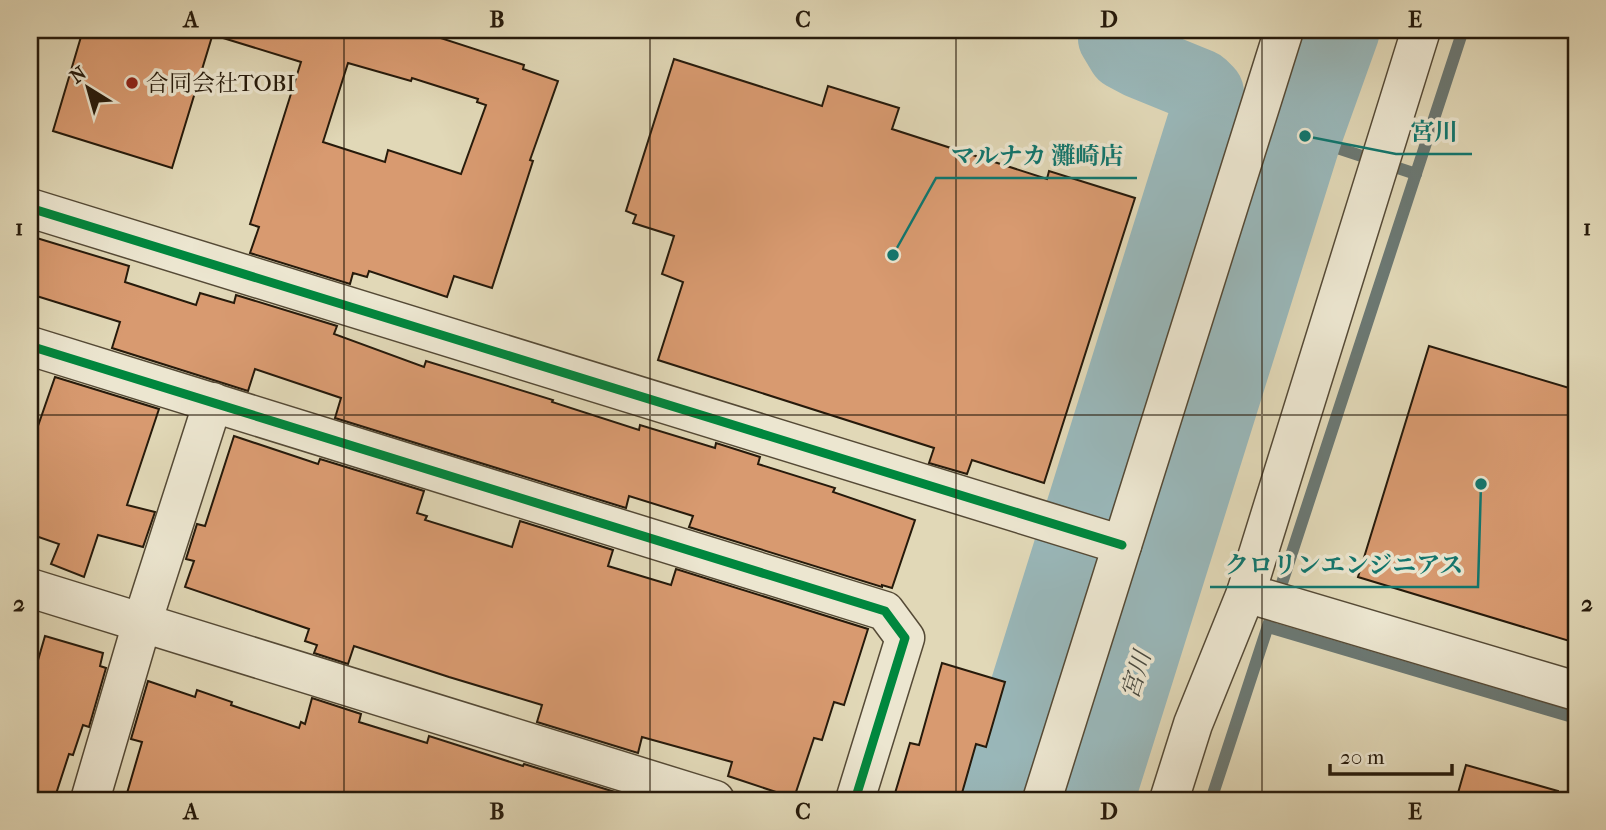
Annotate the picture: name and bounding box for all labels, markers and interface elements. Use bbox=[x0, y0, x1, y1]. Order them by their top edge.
text: A bbox=[182, 6, 200, 33]
text: B bbox=[490, 6, 505, 33]
text: C bbox=[795, 6, 811, 33]
text: D bbox=[1100, 6, 1118, 33]
text: E bbox=[1408, 6, 1422, 33]
north arrow bbox=[52, 52, 122, 122]
text: N bbox=[66, 62, 91, 88]
place label: 合同会社TOBI bbox=[146, 70, 295, 97]
marker: 合同会社TOBI bbox=[124, 75, 140, 91]
callout: 宮川 bbox=[1396, 109, 1472, 154]
text: 宮川 bbox=[1410, 118, 1458, 146]
callout: マルナカ 灘崎店 bbox=[936, 133, 1137, 178]
text: マルナカ 灘崎店 bbox=[951, 142, 1123, 170]
text: 1 bbox=[15, 214, 23, 241]
text: 1 bbox=[1583, 214, 1591, 241]
callout: クロリンエンジニアス bbox=[1210, 542, 1478, 587]
text: クロリンエンジニアス bbox=[1225, 551, 1463, 579]
text: 2 bbox=[13, 590, 25, 617]
text: 2 bbox=[1581, 590, 1593, 617]
water label: 宮川 bbox=[1116, 645, 1157, 702]
scale bar bbox=[1330, 732, 1452, 776]
text: 20 m bbox=[1340, 745, 1385, 769]
text: A bbox=[182, 798, 200, 825]
text: B bbox=[490, 798, 505, 825]
text: C bbox=[795, 798, 811, 825]
text: D bbox=[1100, 798, 1118, 825]
text: E bbox=[1408, 798, 1422, 825]

